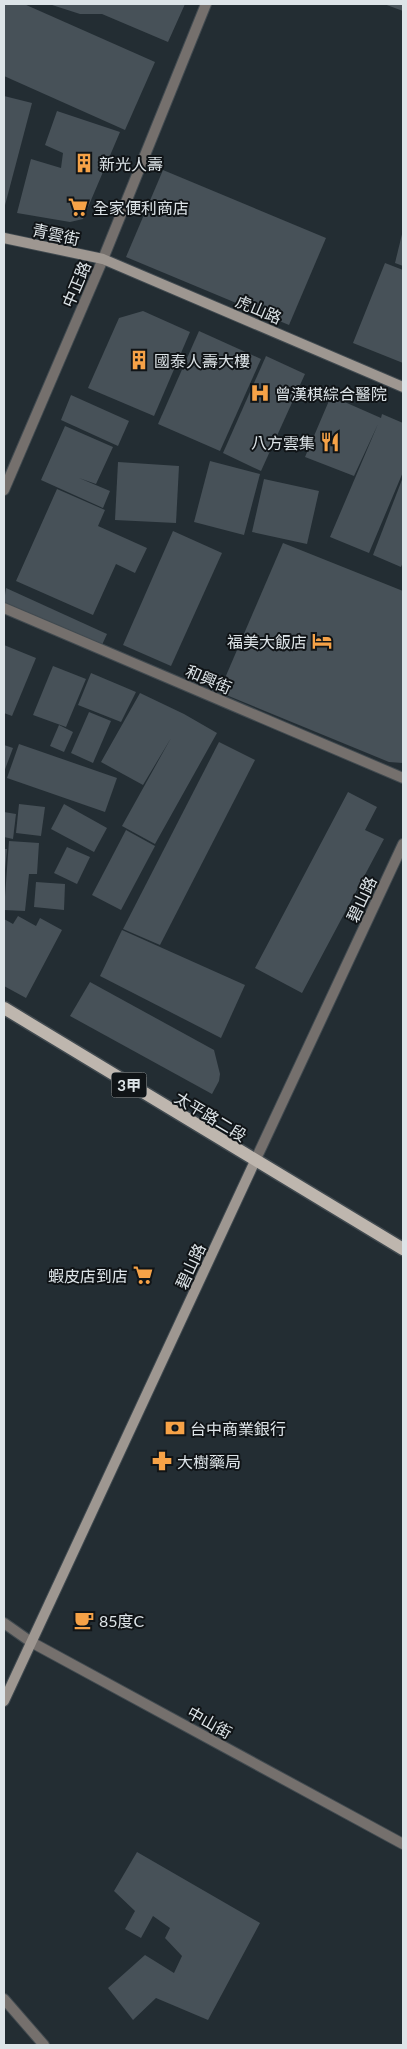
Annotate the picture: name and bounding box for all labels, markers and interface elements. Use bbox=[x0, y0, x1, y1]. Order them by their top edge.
building icon: 新光人壽 bbox=[73, 152, 95, 174]
place label: 新光人壽 bbox=[99, 154, 163, 173]
supermarket icon: 全家便利商店 bbox=[67, 196, 89, 218]
place label: 全家便利商店 bbox=[93, 198, 189, 217]
street label: 青雲街 bbox=[31, 220, 81, 248]
street label: 中正路 bbox=[58, 258, 94, 310]
street label: 虎山路 bbox=[233, 291, 285, 327]
building icon: 國泰人壽大樓 bbox=[128, 349, 150, 371]
place label: 國泰人壽大樓 bbox=[154, 351, 250, 370]
hospital icon: 曾漢棋綜合醫院 bbox=[249, 382, 271, 404]
place label: 曾漢棋綜合醫院 bbox=[275, 384, 387, 403]
restaurant icon: 八方雲集 bbox=[319, 431, 341, 453]
place label: 八方雲集 bbox=[251, 433, 315, 452]
hotel icon: 福美大飯店 bbox=[311, 630, 333, 652]
place label: 福美大飯店 bbox=[227, 632, 307, 651]
street label: 和興街 bbox=[183, 661, 235, 697]
street label: 碧山路 bbox=[342, 873, 380, 925]
road number: 3甲 bbox=[112, 1072, 146, 1098]
street label: 太平路二段 bbox=[172, 1087, 250, 1145]
street label: 碧山路 bbox=[171, 1240, 209, 1292]
supermarket icon: 蝦皮店到店 bbox=[132, 1264, 154, 1286]
place label: 蝦皮店到店 bbox=[48, 1266, 128, 1285]
bank icon: 台中商業銀行 bbox=[164, 1417, 186, 1439]
place label: 台中商業銀行 bbox=[190, 1419, 286, 1438]
pharmacy icon: 大樹藥局 bbox=[151, 1450, 173, 1472]
place label: 大樹藥局 bbox=[177, 1452, 241, 1471]
cafe icon: 85度C bbox=[73, 1609, 95, 1631]
place label: 85度C bbox=[99, 1611, 145, 1630]
street label: 中山街 bbox=[184, 1702, 236, 1742]

